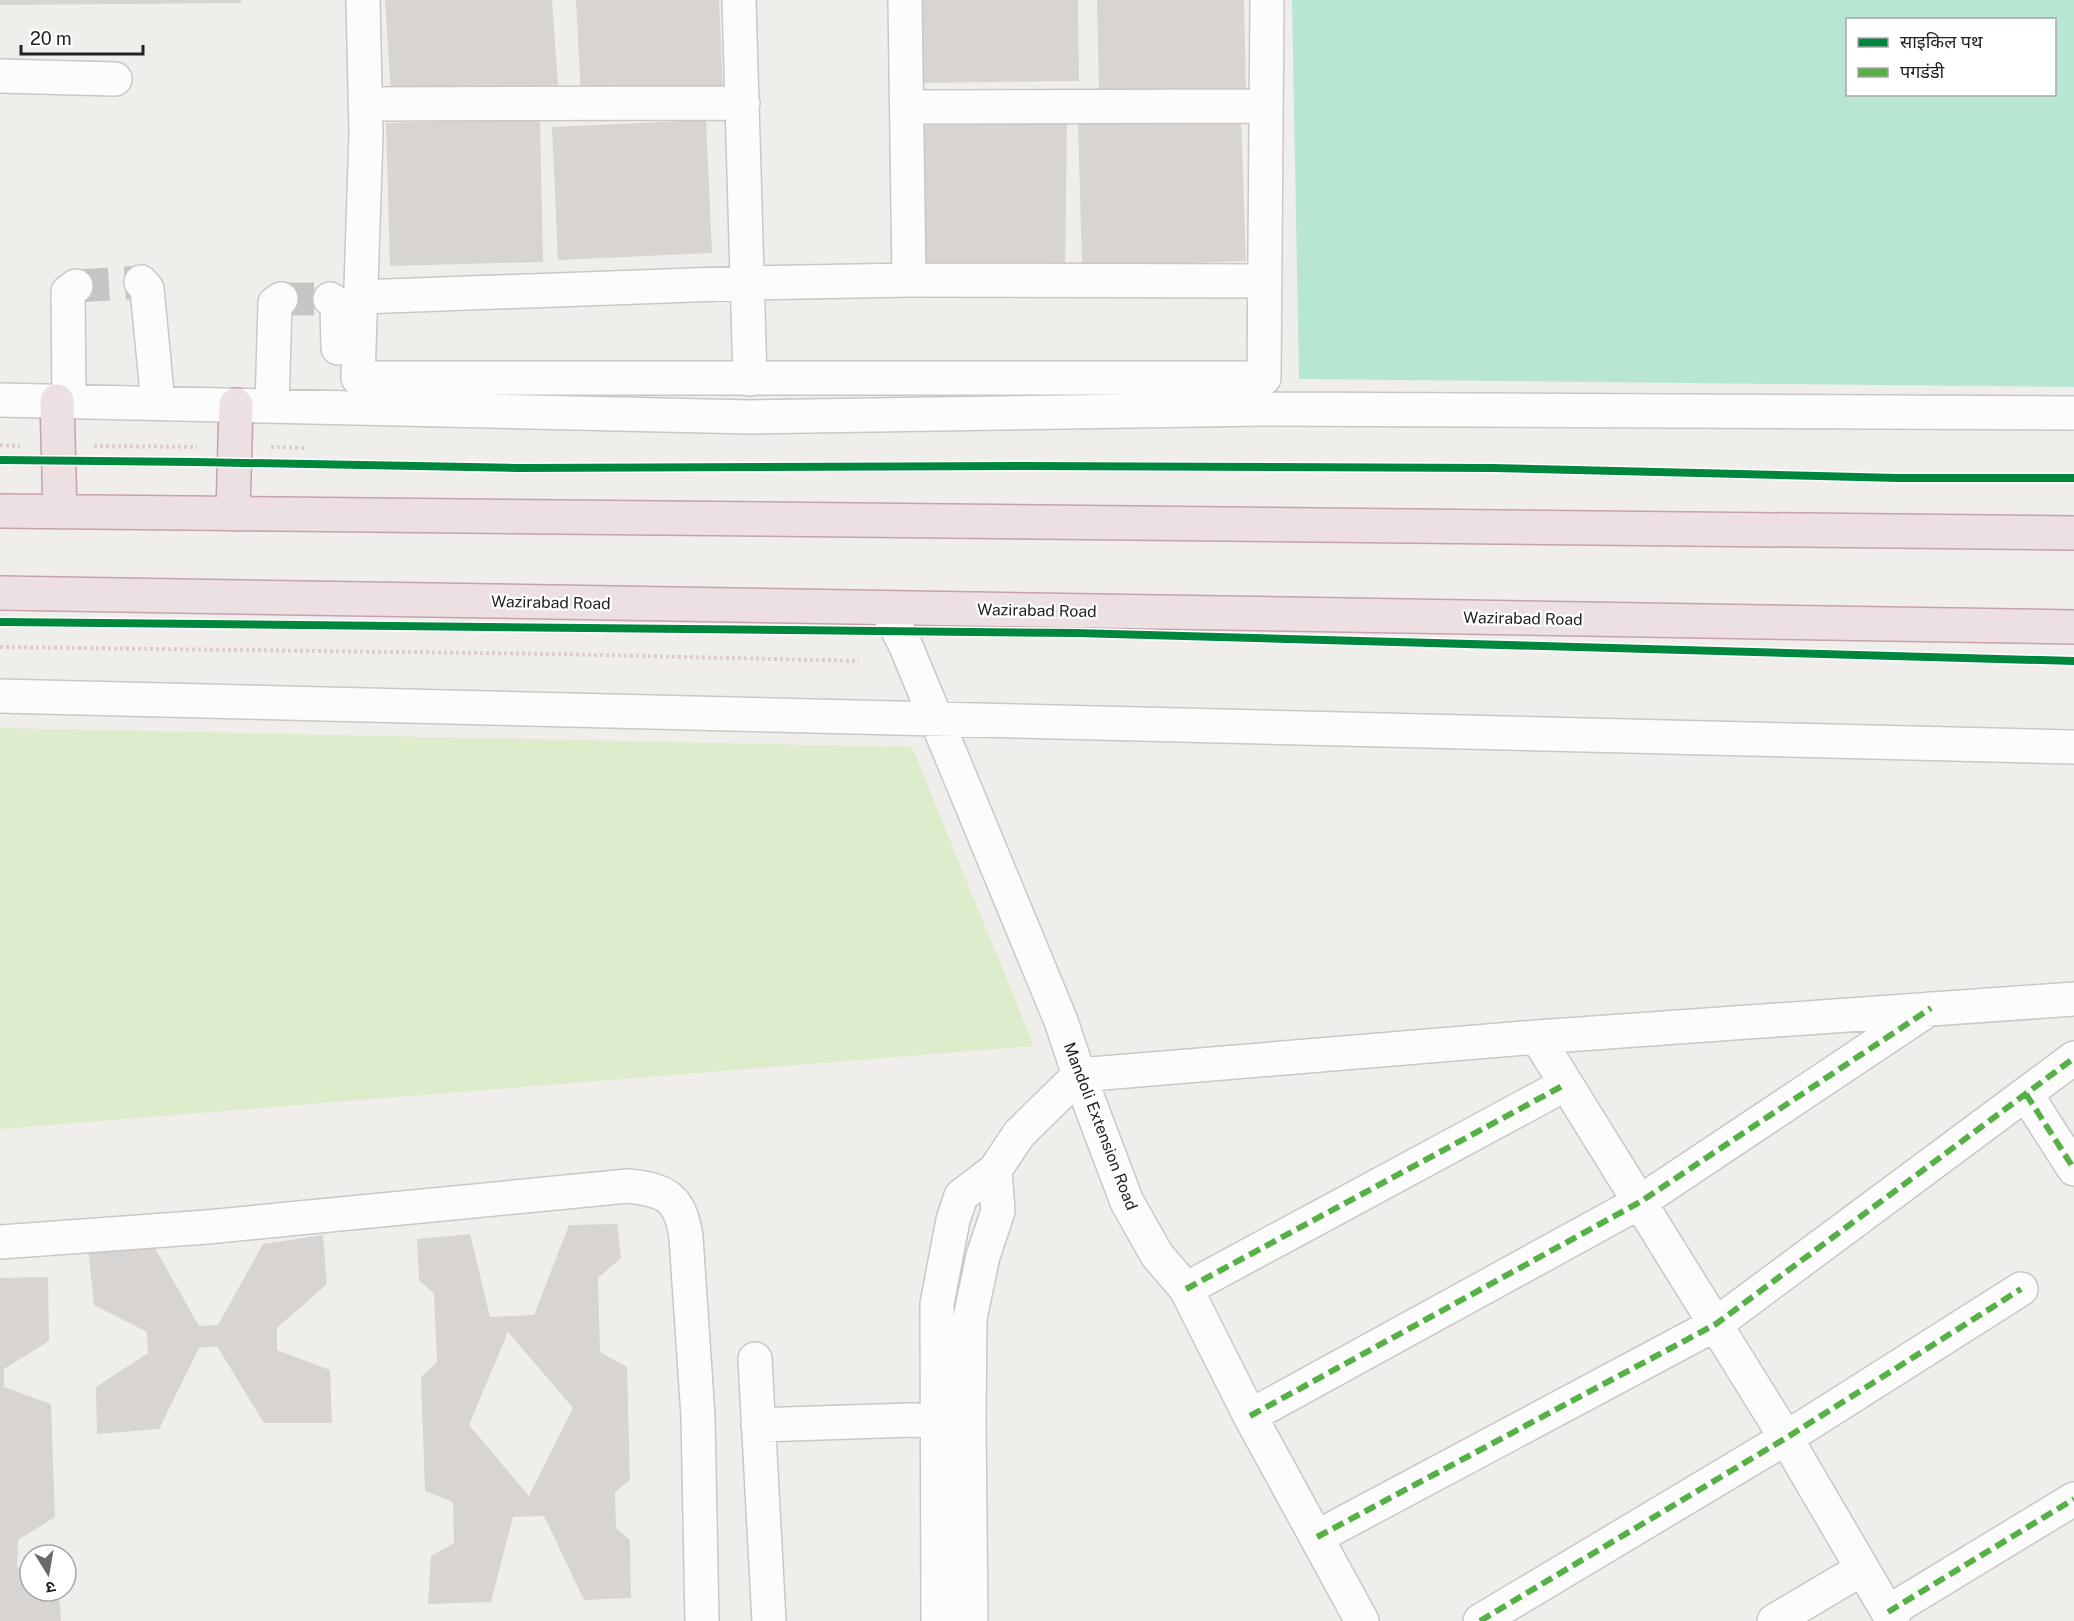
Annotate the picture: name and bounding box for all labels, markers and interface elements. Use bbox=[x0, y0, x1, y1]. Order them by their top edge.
scale bar bbox=[21, 18, 142, 56]
legend bbox=[1846, 18, 2056, 96]
text: 20 m bbox=[30, 28, 72, 49]
text: साइकिल पथ bbox=[1900, 31, 1983, 52]
text: पगडंडी bbox=[1900, 61, 1945, 82]
street label: Wazirabad Road bbox=[491, 592, 611, 613]
street label: Wazirabad Road bbox=[977, 600, 1097, 621]
street label: Wazirabad Road bbox=[1463, 608, 1583, 629]
street label: Mandoli Extension Road bbox=[1060, 1040, 1141, 1213]
north arrow bbox=[18, 1543, 78, 1603]
text: उ bbox=[44, 1577, 57, 1598]

